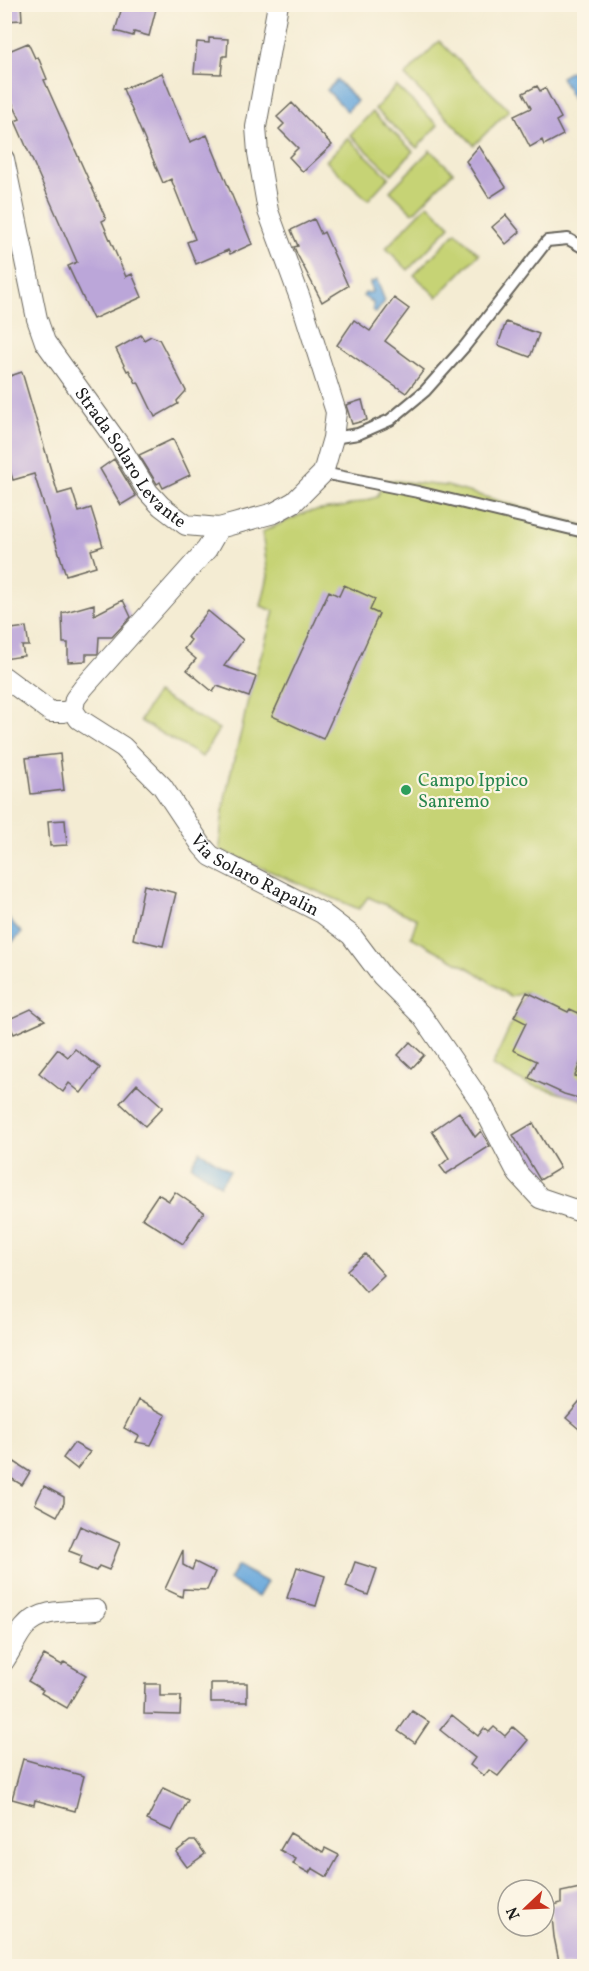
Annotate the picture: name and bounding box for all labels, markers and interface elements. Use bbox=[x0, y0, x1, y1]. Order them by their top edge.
street label: Strada Solaro Levante bbox=[68, 383, 191, 535]
place label: Campo Ippico Sanremo bbox=[418, 769, 528, 815]
marker: Campo Ippico Sanremo bbox=[399, 783, 413, 797]
street label: Via Solaro Rapalin bbox=[183, 830, 323, 923]
north arrow bbox=[496, 1878, 556, 1938]
text: N bbox=[501, 1903, 526, 1923]

